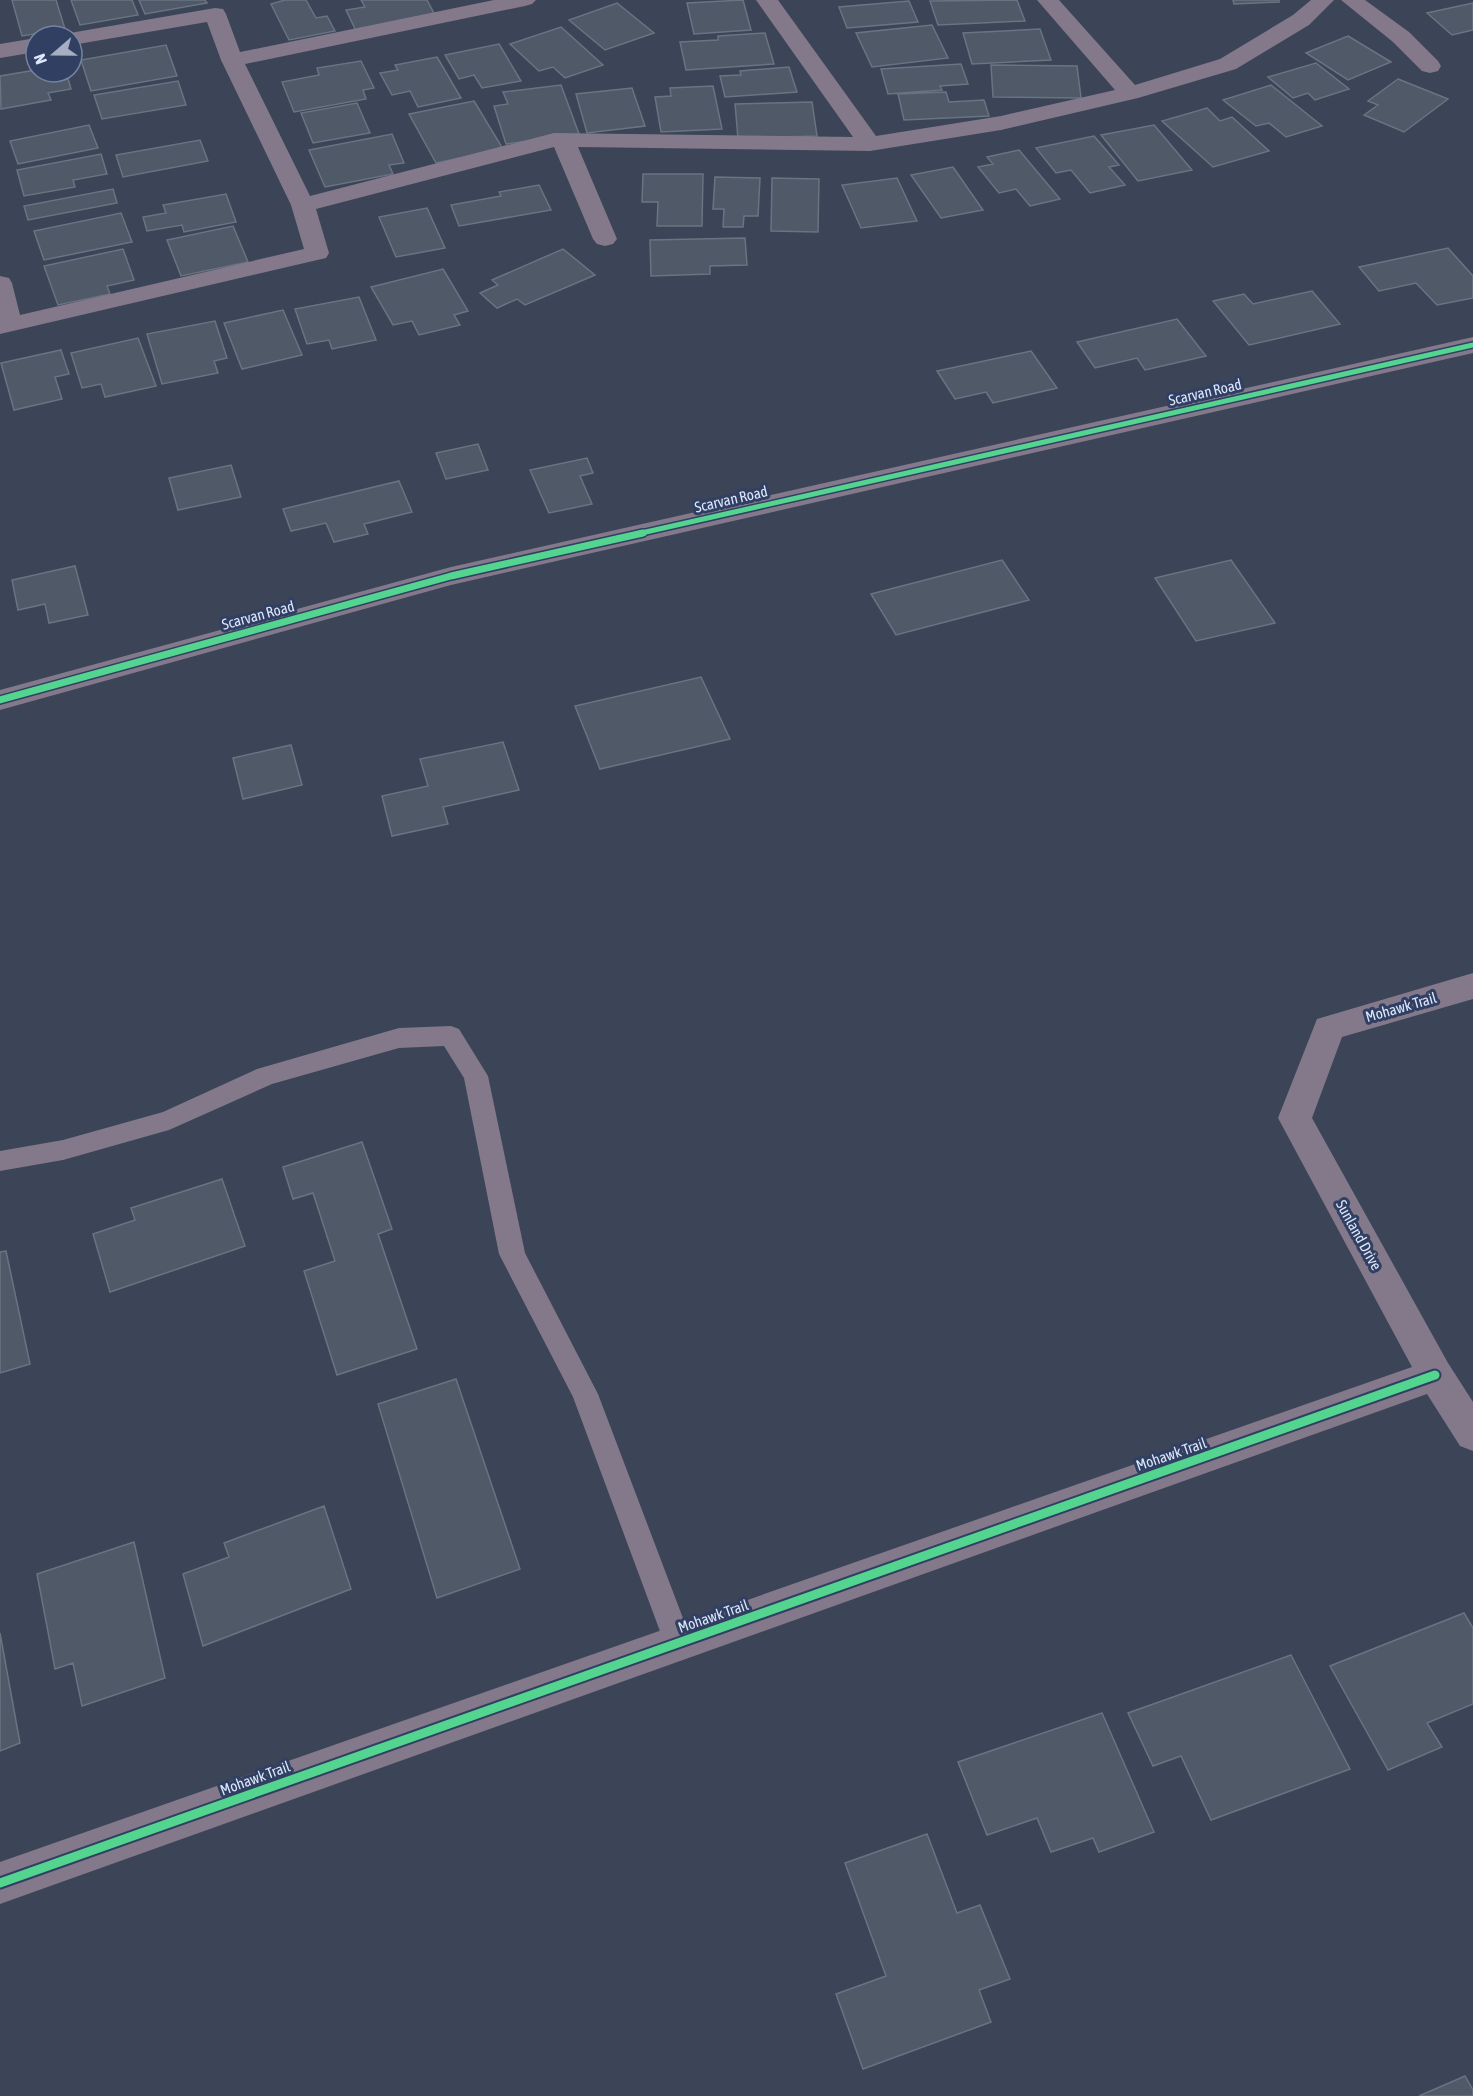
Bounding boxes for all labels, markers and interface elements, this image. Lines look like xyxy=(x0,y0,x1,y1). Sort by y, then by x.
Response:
north arrow xyxy=(24,24,84,84)
text: N xyxy=(30,52,50,67)
street label: Scarvan Road xyxy=(1167,375,1243,409)
street label: Scarvan Road xyxy=(693,482,769,516)
street label: Scarvan Road xyxy=(220,597,296,633)
street label: Mohawk Trail xyxy=(1363,989,1439,1025)
street label: Sunland Drive xyxy=(1333,1197,1385,1273)
street label: Mohawk Trail xyxy=(1134,1434,1208,1474)
street label: Mohawk Trail xyxy=(676,1596,750,1636)
street label: Mohawk Trail xyxy=(218,1757,292,1799)

